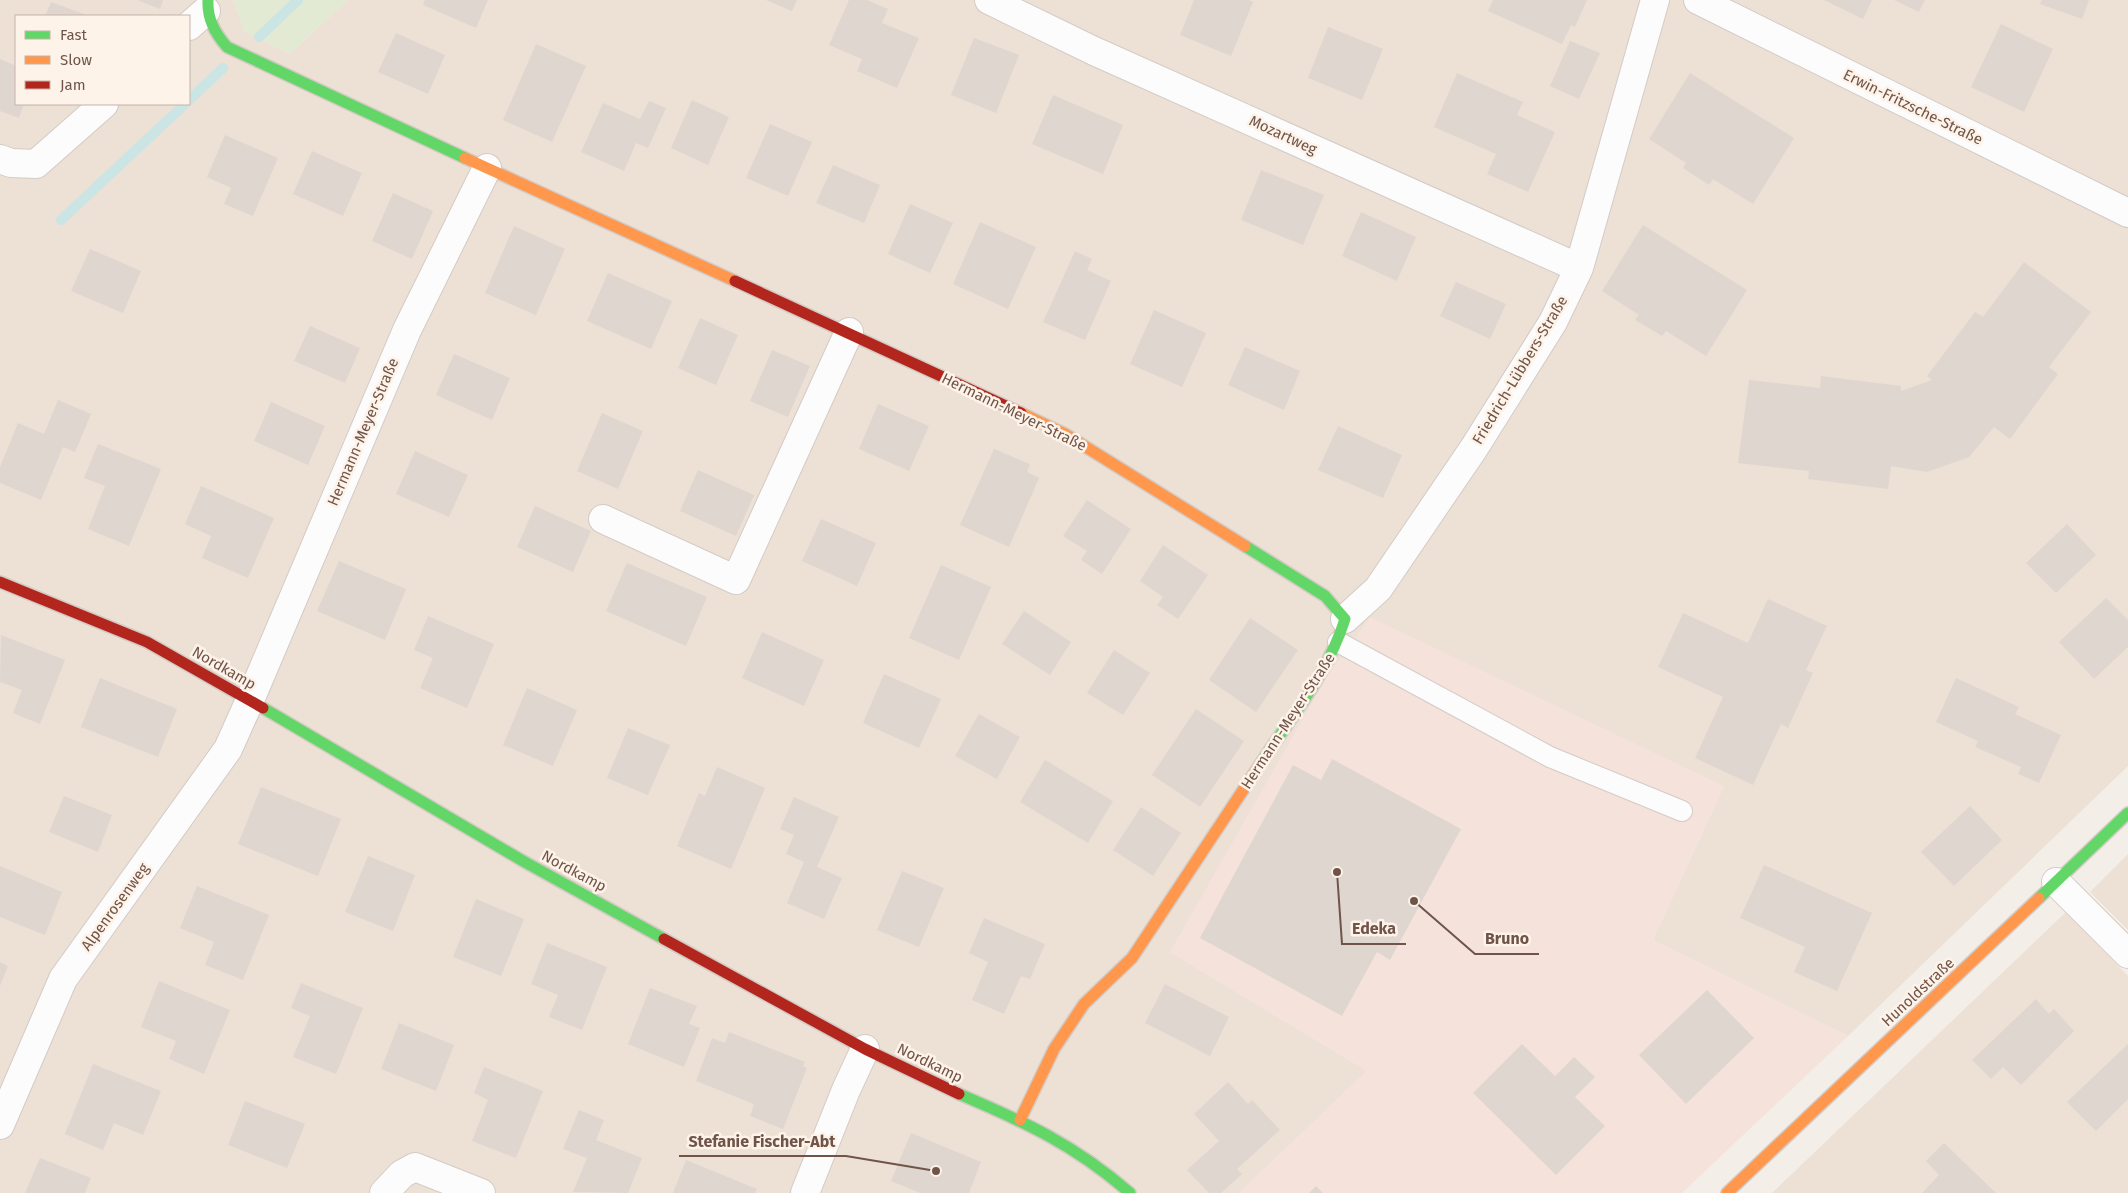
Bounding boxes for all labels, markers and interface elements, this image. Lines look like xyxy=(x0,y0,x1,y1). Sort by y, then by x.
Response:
legend xyxy=(15,15,190,105)
text: Fast xyxy=(60,26,87,44)
text: Slow xyxy=(60,51,92,69)
street label: Erwin-Fritzsche-Straße xyxy=(1840,65,1986,149)
text: Jam xyxy=(60,76,86,94)
street label: Mozartweg xyxy=(1246,111,1320,159)
street label: Friedrich-Lübbers-Straße xyxy=(1469,293,1571,447)
street label: Hermann-Meyer-Straße xyxy=(324,355,402,509)
street label: Hermann-Meyer-Straße xyxy=(939,369,1089,455)
street label: Nordkamp xyxy=(189,643,259,693)
street label: Hermann-Meyer-Straße xyxy=(1237,649,1339,793)
street label: Nordkamp xyxy=(539,846,609,896)
street label: Alpenrosenweg xyxy=(77,860,153,954)
callout: Edeka xyxy=(1342,913,1406,944)
text: Edeka xyxy=(1352,919,1396,938)
callout: Bruno xyxy=(1475,923,1539,954)
text: Bruno xyxy=(1485,929,1529,948)
street label: Hunoldstraße xyxy=(1878,954,1958,1030)
street label: Nordkamp xyxy=(894,1039,966,1087)
callout: Stefanie Fischer-Abt xyxy=(679,1125,846,1156)
text: Stefanie Fischer-Abt xyxy=(688,1132,836,1151)

